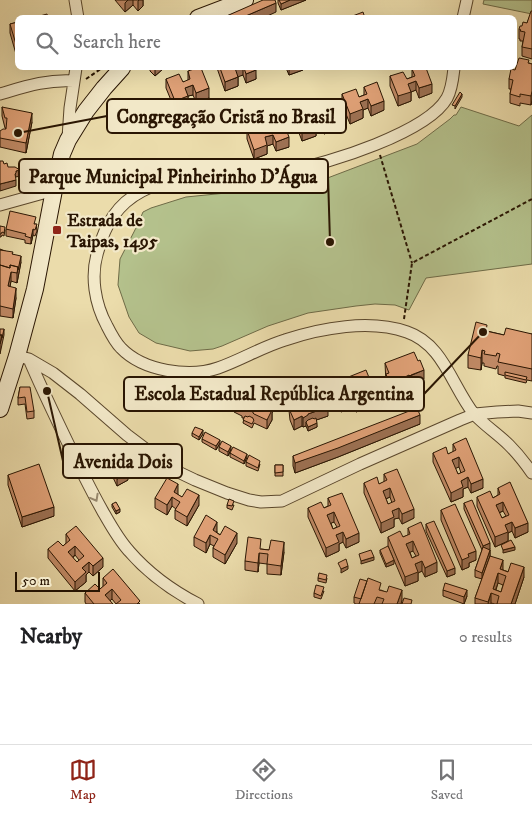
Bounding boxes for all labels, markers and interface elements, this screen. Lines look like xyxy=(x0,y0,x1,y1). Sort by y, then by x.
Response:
search box xyxy=(15,15,517,70)
icon: search xyxy=(33,29,61,57)
text: Search here xyxy=(73,31,161,54)
callout: Congregação Cristã no Brasil xyxy=(107,99,346,133)
text: Congregação Cristã no Brasil xyxy=(116,106,336,129)
callout: Parque Municipal Pinheirinho D'Água xyxy=(19,159,328,193)
text: Parque Municipal Pinheirinho D'Água xyxy=(29,164,318,190)
place label: Estrada de Taipas, 1495 xyxy=(66,210,158,253)
marker: Estrada de Taipas, 1495 xyxy=(51,224,63,236)
callout: Escola Estadual República Argentina xyxy=(124,377,424,411)
text: Escola Estadual República Argentina xyxy=(134,383,415,406)
callout: Avenida Dois xyxy=(63,444,182,478)
text: Avenida Dois xyxy=(73,451,173,474)
one-way arrow xyxy=(89,492,99,501)
scale bar xyxy=(15,569,100,592)
text: 50 m xyxy=(22,572,50,590)
text: Nearby xyxy=(20,624,82,650)
text: 0 results xyxy=(459,627,512,647)
tab: Map xyxy=(69,756,97,804)
tab: Directions xyxy=(235,756,293,804)
tab: Saved xyxy=(431,756,463,804)

